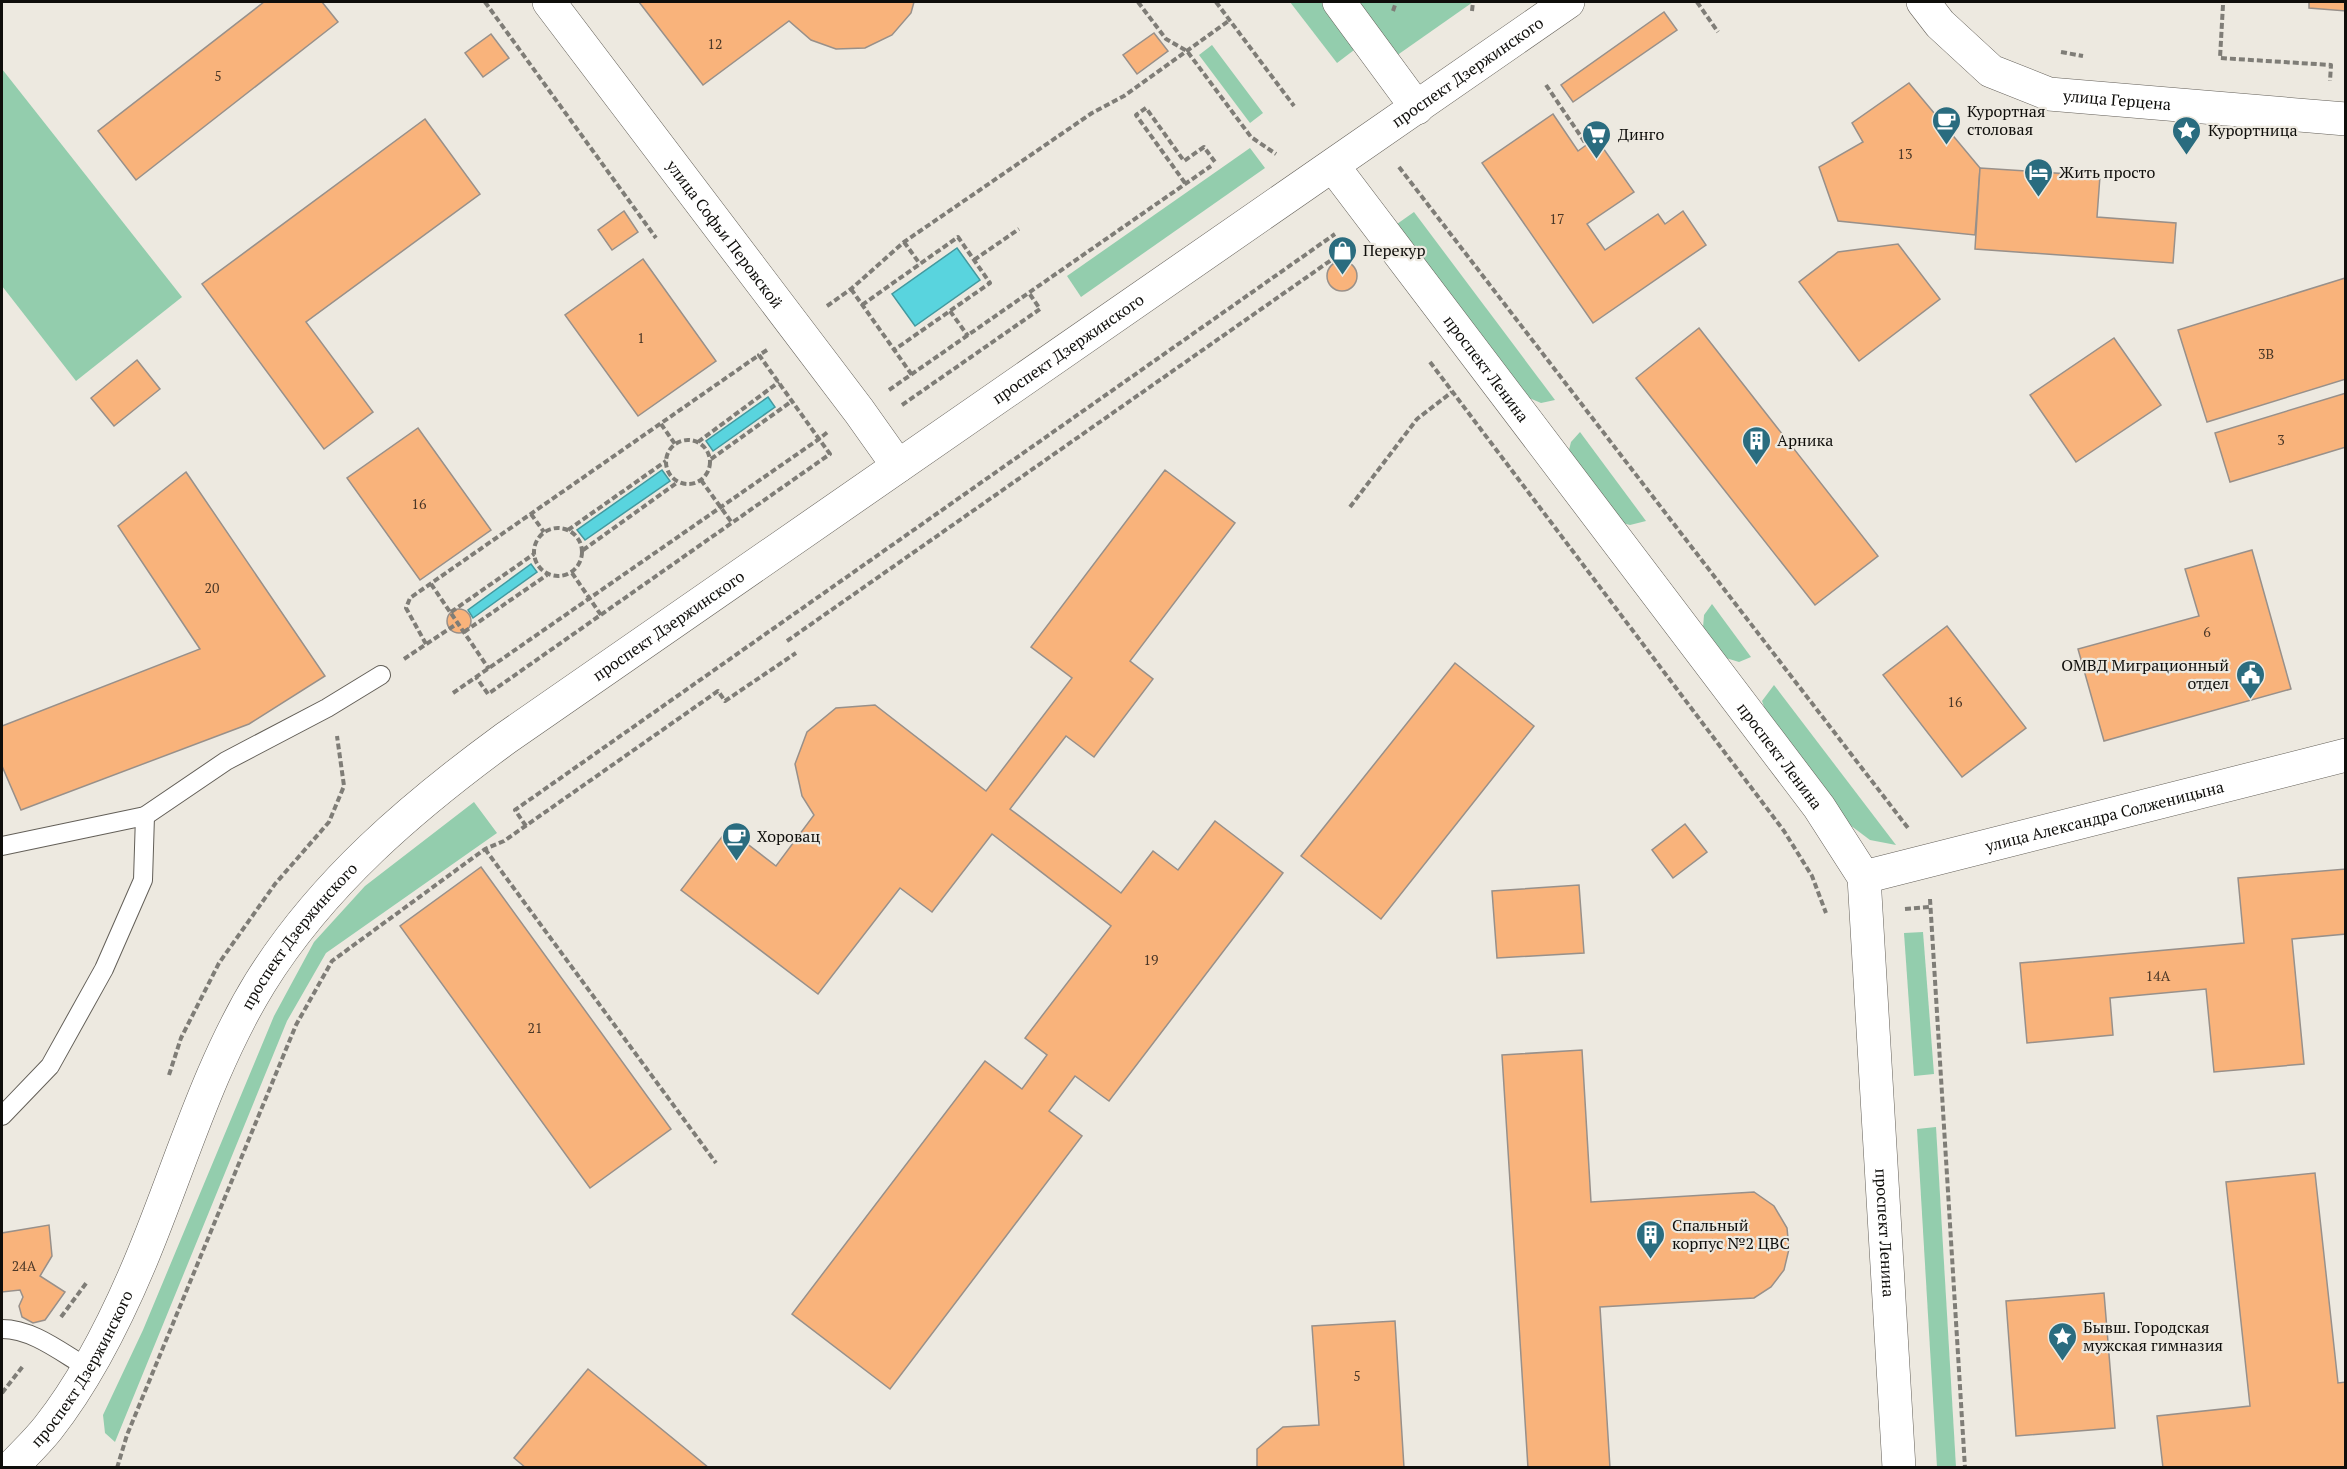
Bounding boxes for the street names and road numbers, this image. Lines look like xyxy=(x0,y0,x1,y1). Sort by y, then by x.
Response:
street label: проспект Дзержинского xyxy=(1387,11,1548,132)
street label: улица Герцена xyxy=(2061,84,2172,115)
street label: улица Софьи Перовской xyxy=(661,154,788,313)
street label: проспект Дзержинского xyxy=(988,288,1148,409)
street label: проспект Ленина xyxy=(1439,310,1534,426)
street label: проспект Дзержинского xyxy=(588,565,749,686)
street label: проспект Ленина xyxy=(1732,698,1828,814)
street label: улица Александра Солженицына xyxy=(1982,775,2226,857)
street label: проспект Дзержинского xyxy=(236,858,362,1014)
street label: проспект Ленина xyxy=(1870,1168,1900,1298)
street label: проспект Дзержинского xyxy=(26,1287,138,1452)

